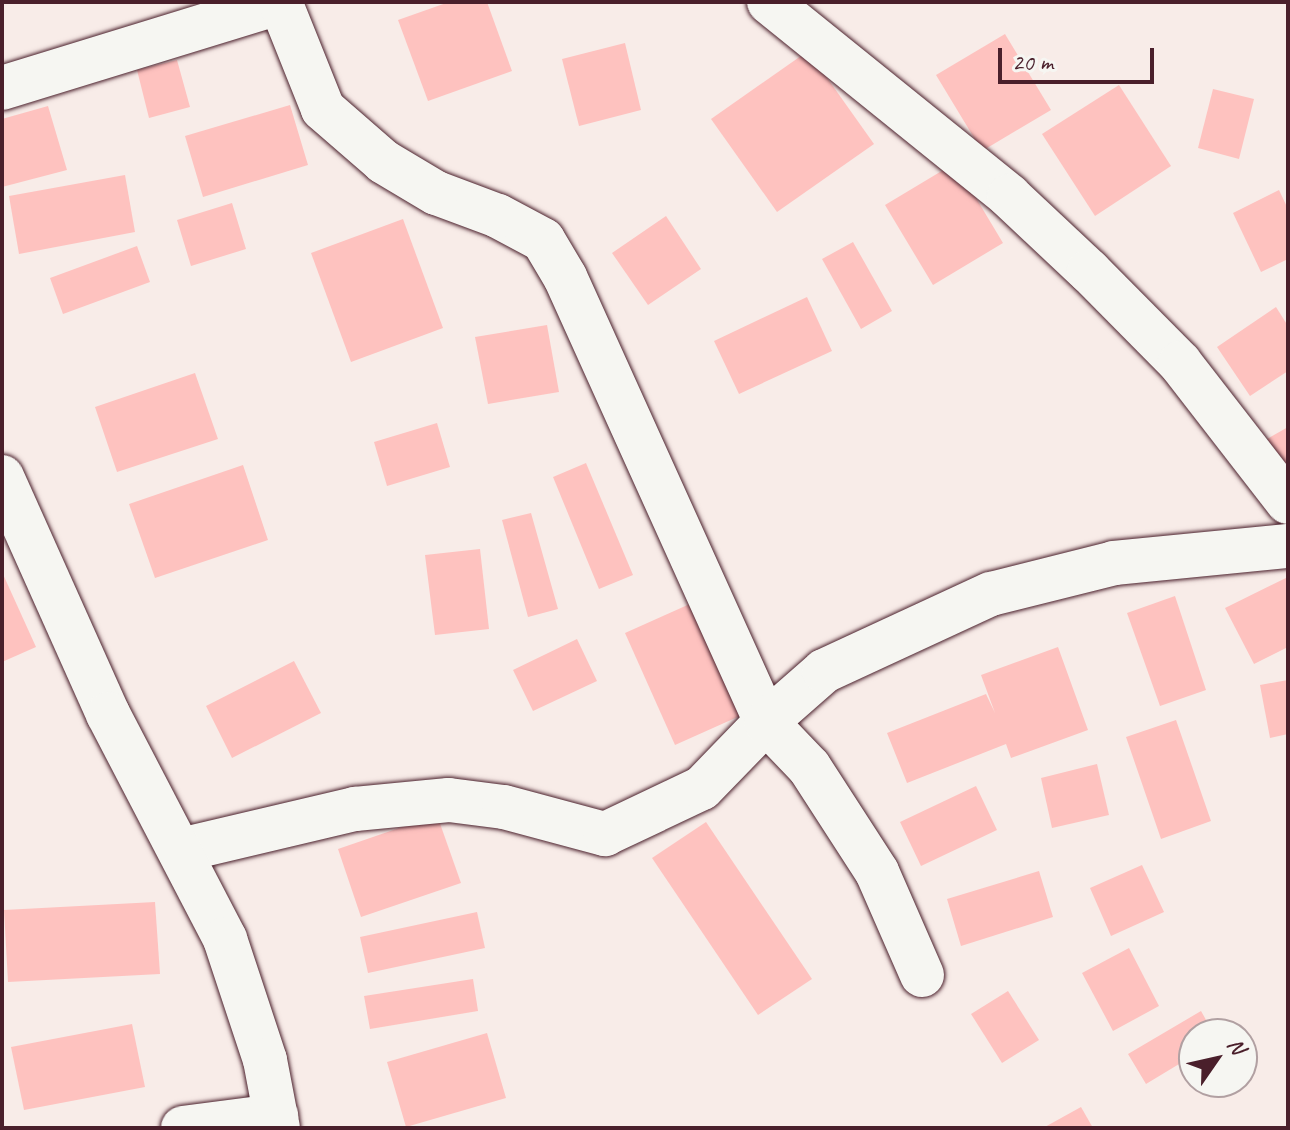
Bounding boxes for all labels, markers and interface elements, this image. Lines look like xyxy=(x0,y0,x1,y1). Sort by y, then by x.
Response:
scale bar xyxy=(1002,32,1158,82)
text: 20 m xyxy=(1012,47,1053,77)
north arrow xyxy=(1178,1018,1258,1098)
text: N xyxy=(1221,1032,1252,1059)

